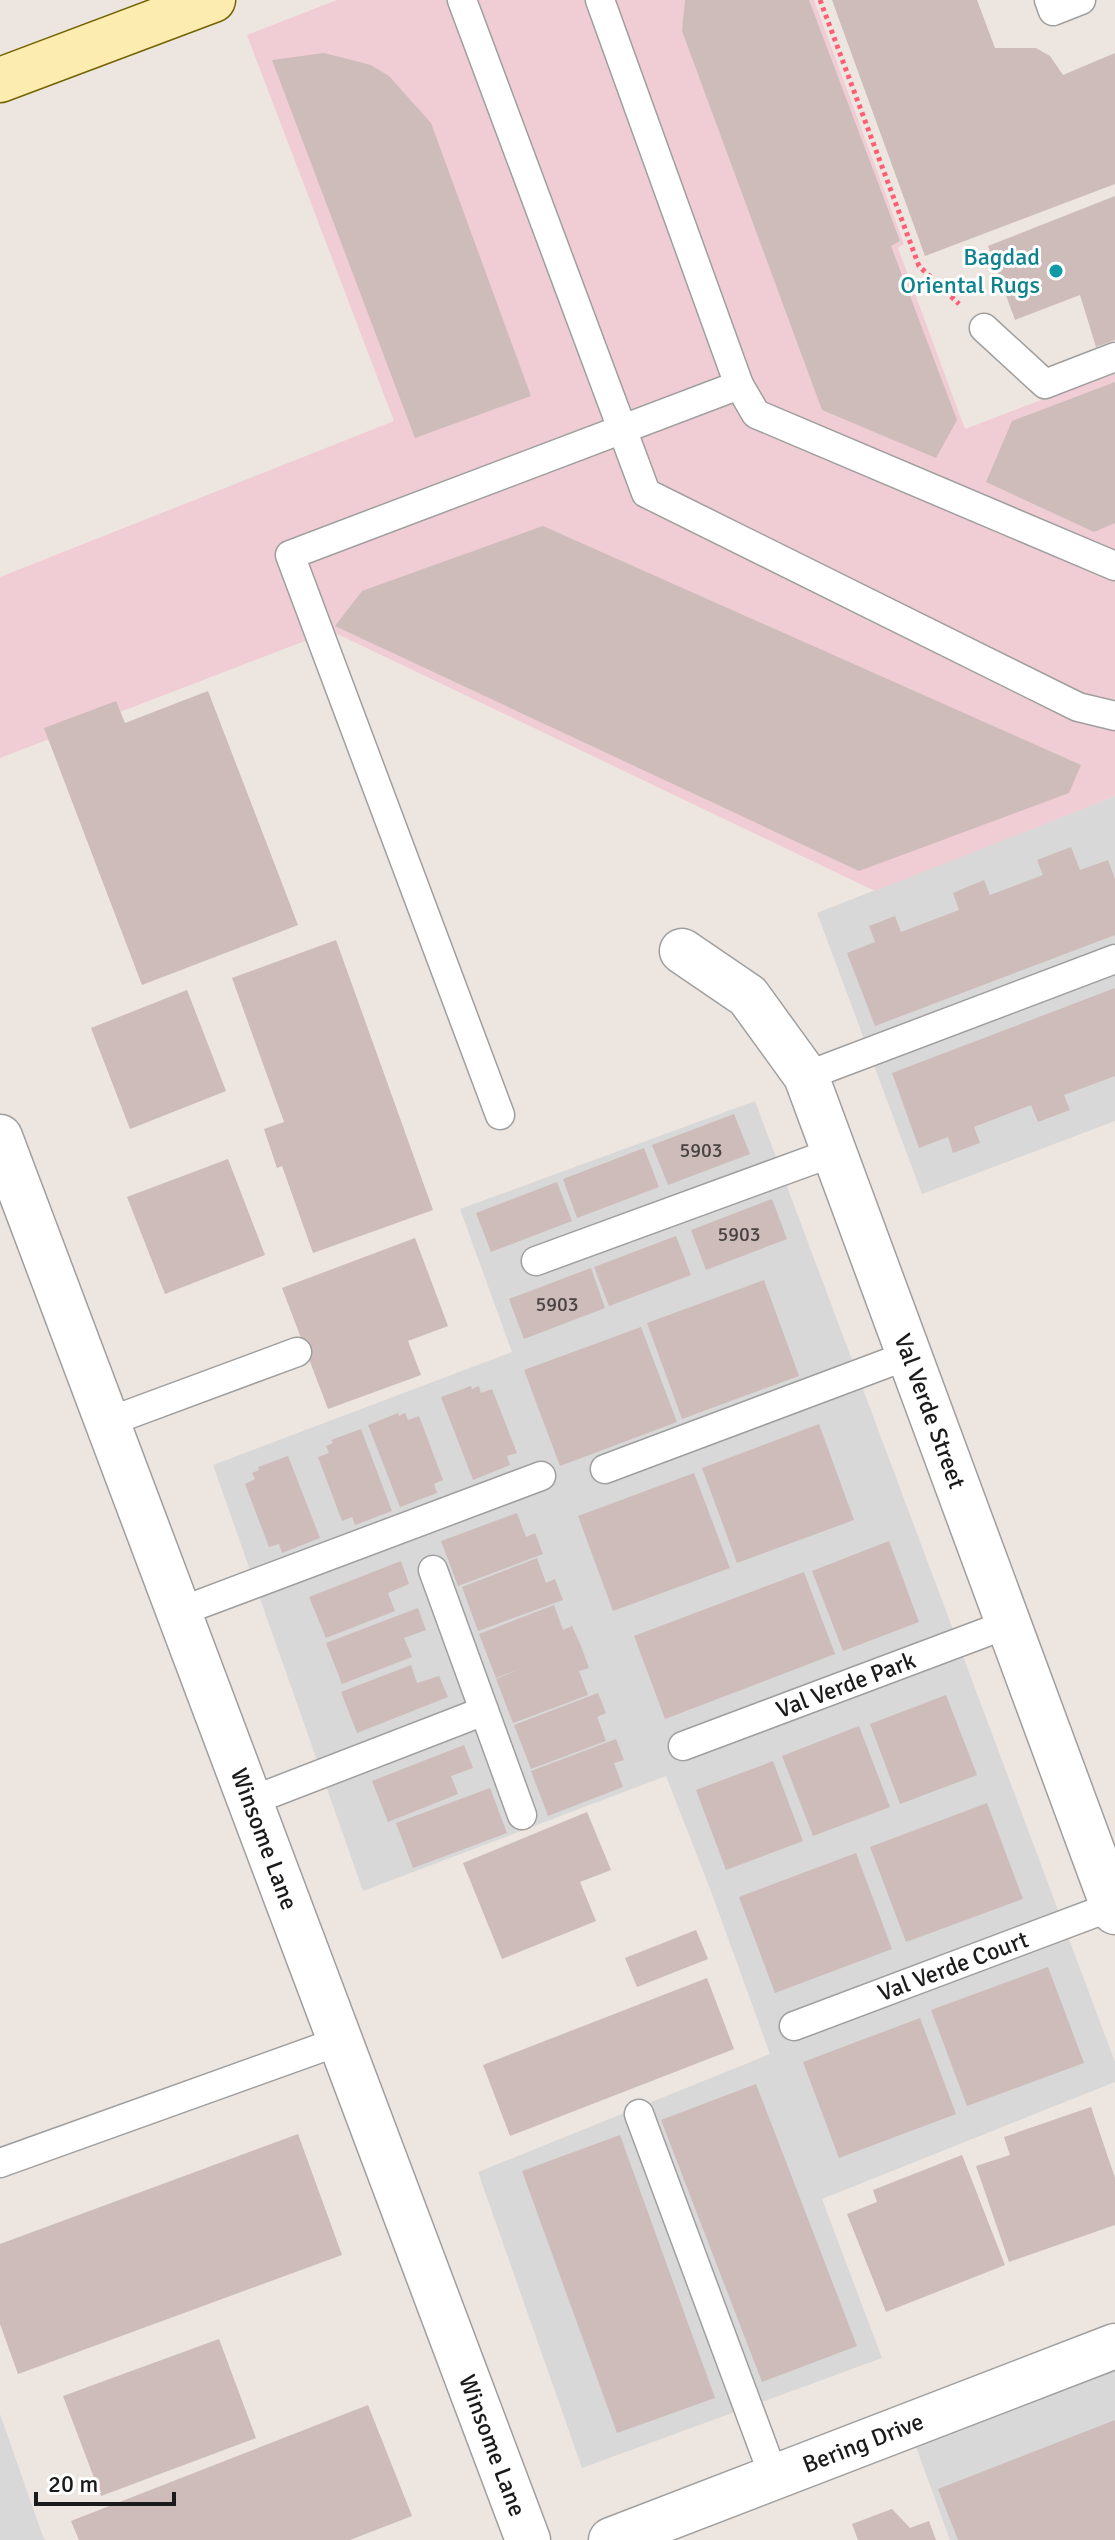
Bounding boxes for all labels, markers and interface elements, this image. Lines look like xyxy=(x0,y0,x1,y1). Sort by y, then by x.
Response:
place label: Bagdad Oriental Rugs xyxy=(900,242,1040,300)
marker: Bagdad Oriental Rugs xyxy=(1047,262,1065,280)
house number: 5903 xyxy=(679,1138,723,1163)
house number: 5903 xyxy=(717,1222,761,1247)
house number: 5903 xyxy=(535,1292,579,1317)
street label: Val Verde Street xyxy=(888,1329,972,1493)
street label: Val Verde Park xyxy=(772,1645,920,1725)
street label: Winsome Lane xyxy=(224,1764,304,1914)
street label: Val Verde Court xyxy=(874,1924,1032,2008)
street label: Winsome Lane xyxy=(452,2370,533,2520)
street label: Bering Drive xyxy=(798,2406,928,2480)
scale bar xyxy=(36,2456,174,2506)
text: 20 m xyxy=(48,2469,98,2499)

